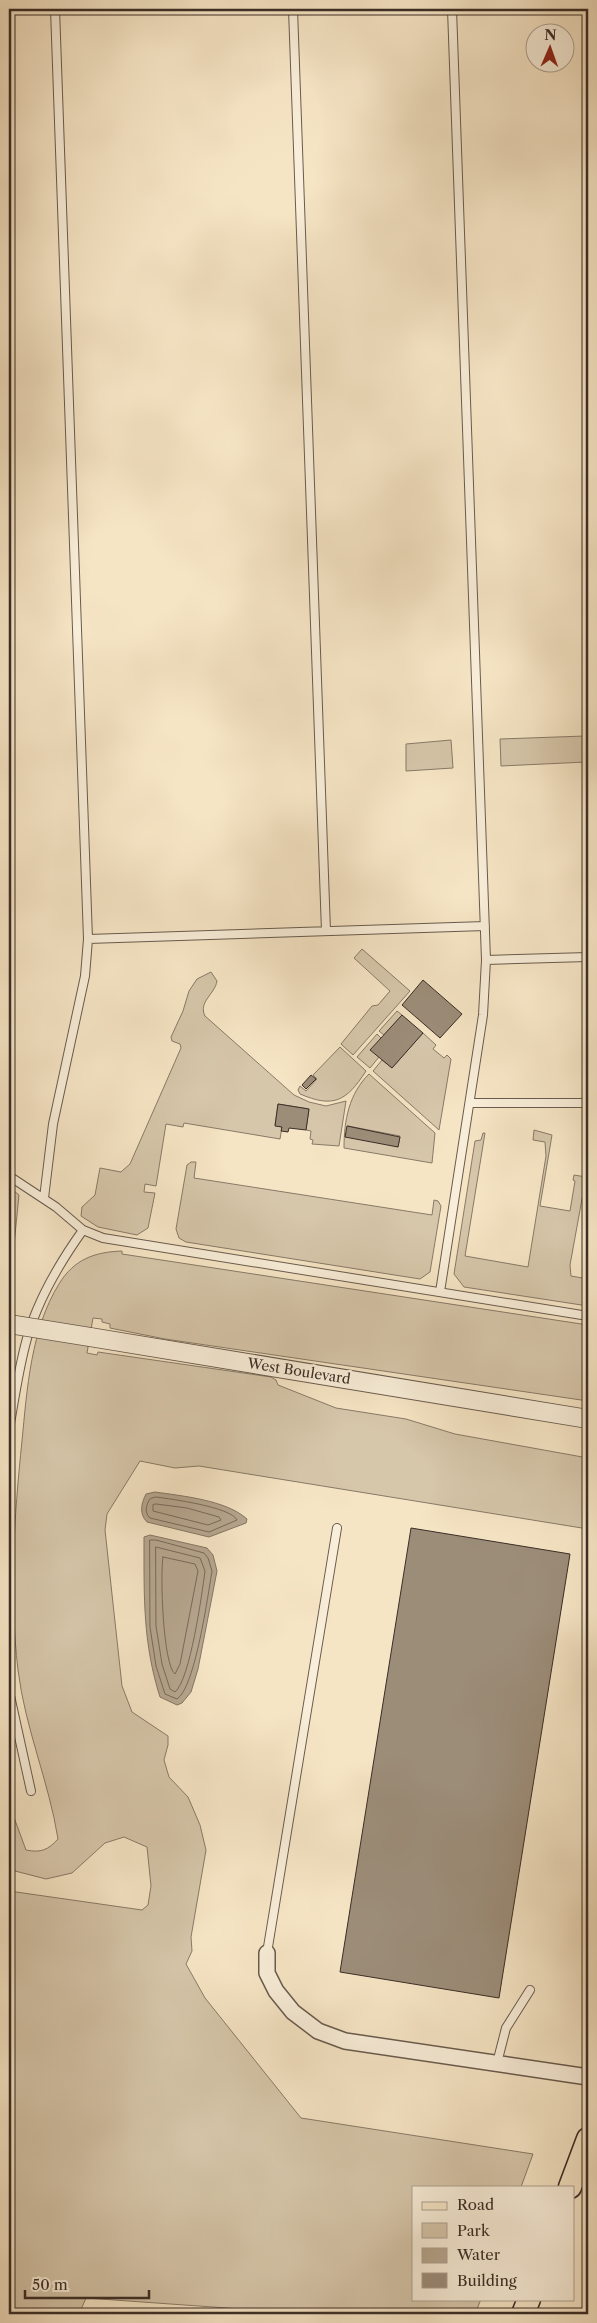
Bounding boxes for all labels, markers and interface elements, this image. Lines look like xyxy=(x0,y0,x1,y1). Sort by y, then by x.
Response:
north arrow xyxy=(524,22,574,72)
text: N xyxy=(544,26,557,44)
street label: West Boulevard xyxy=(245,1354,352,1388)
legend xyxy=(412,2186,574,2300)
text: Road xyxy=(457,2195,494,2214)
text: Park xyxy=(457,2221,491,2240)
text: Water xyxy=(456,2245,501,2264)
scale bar xyxy=(25,2268,149,2300)
text: Building xyxy=(457,2271,517,2290)
text: 50 m xyxy=(32,2275,68,2294)

